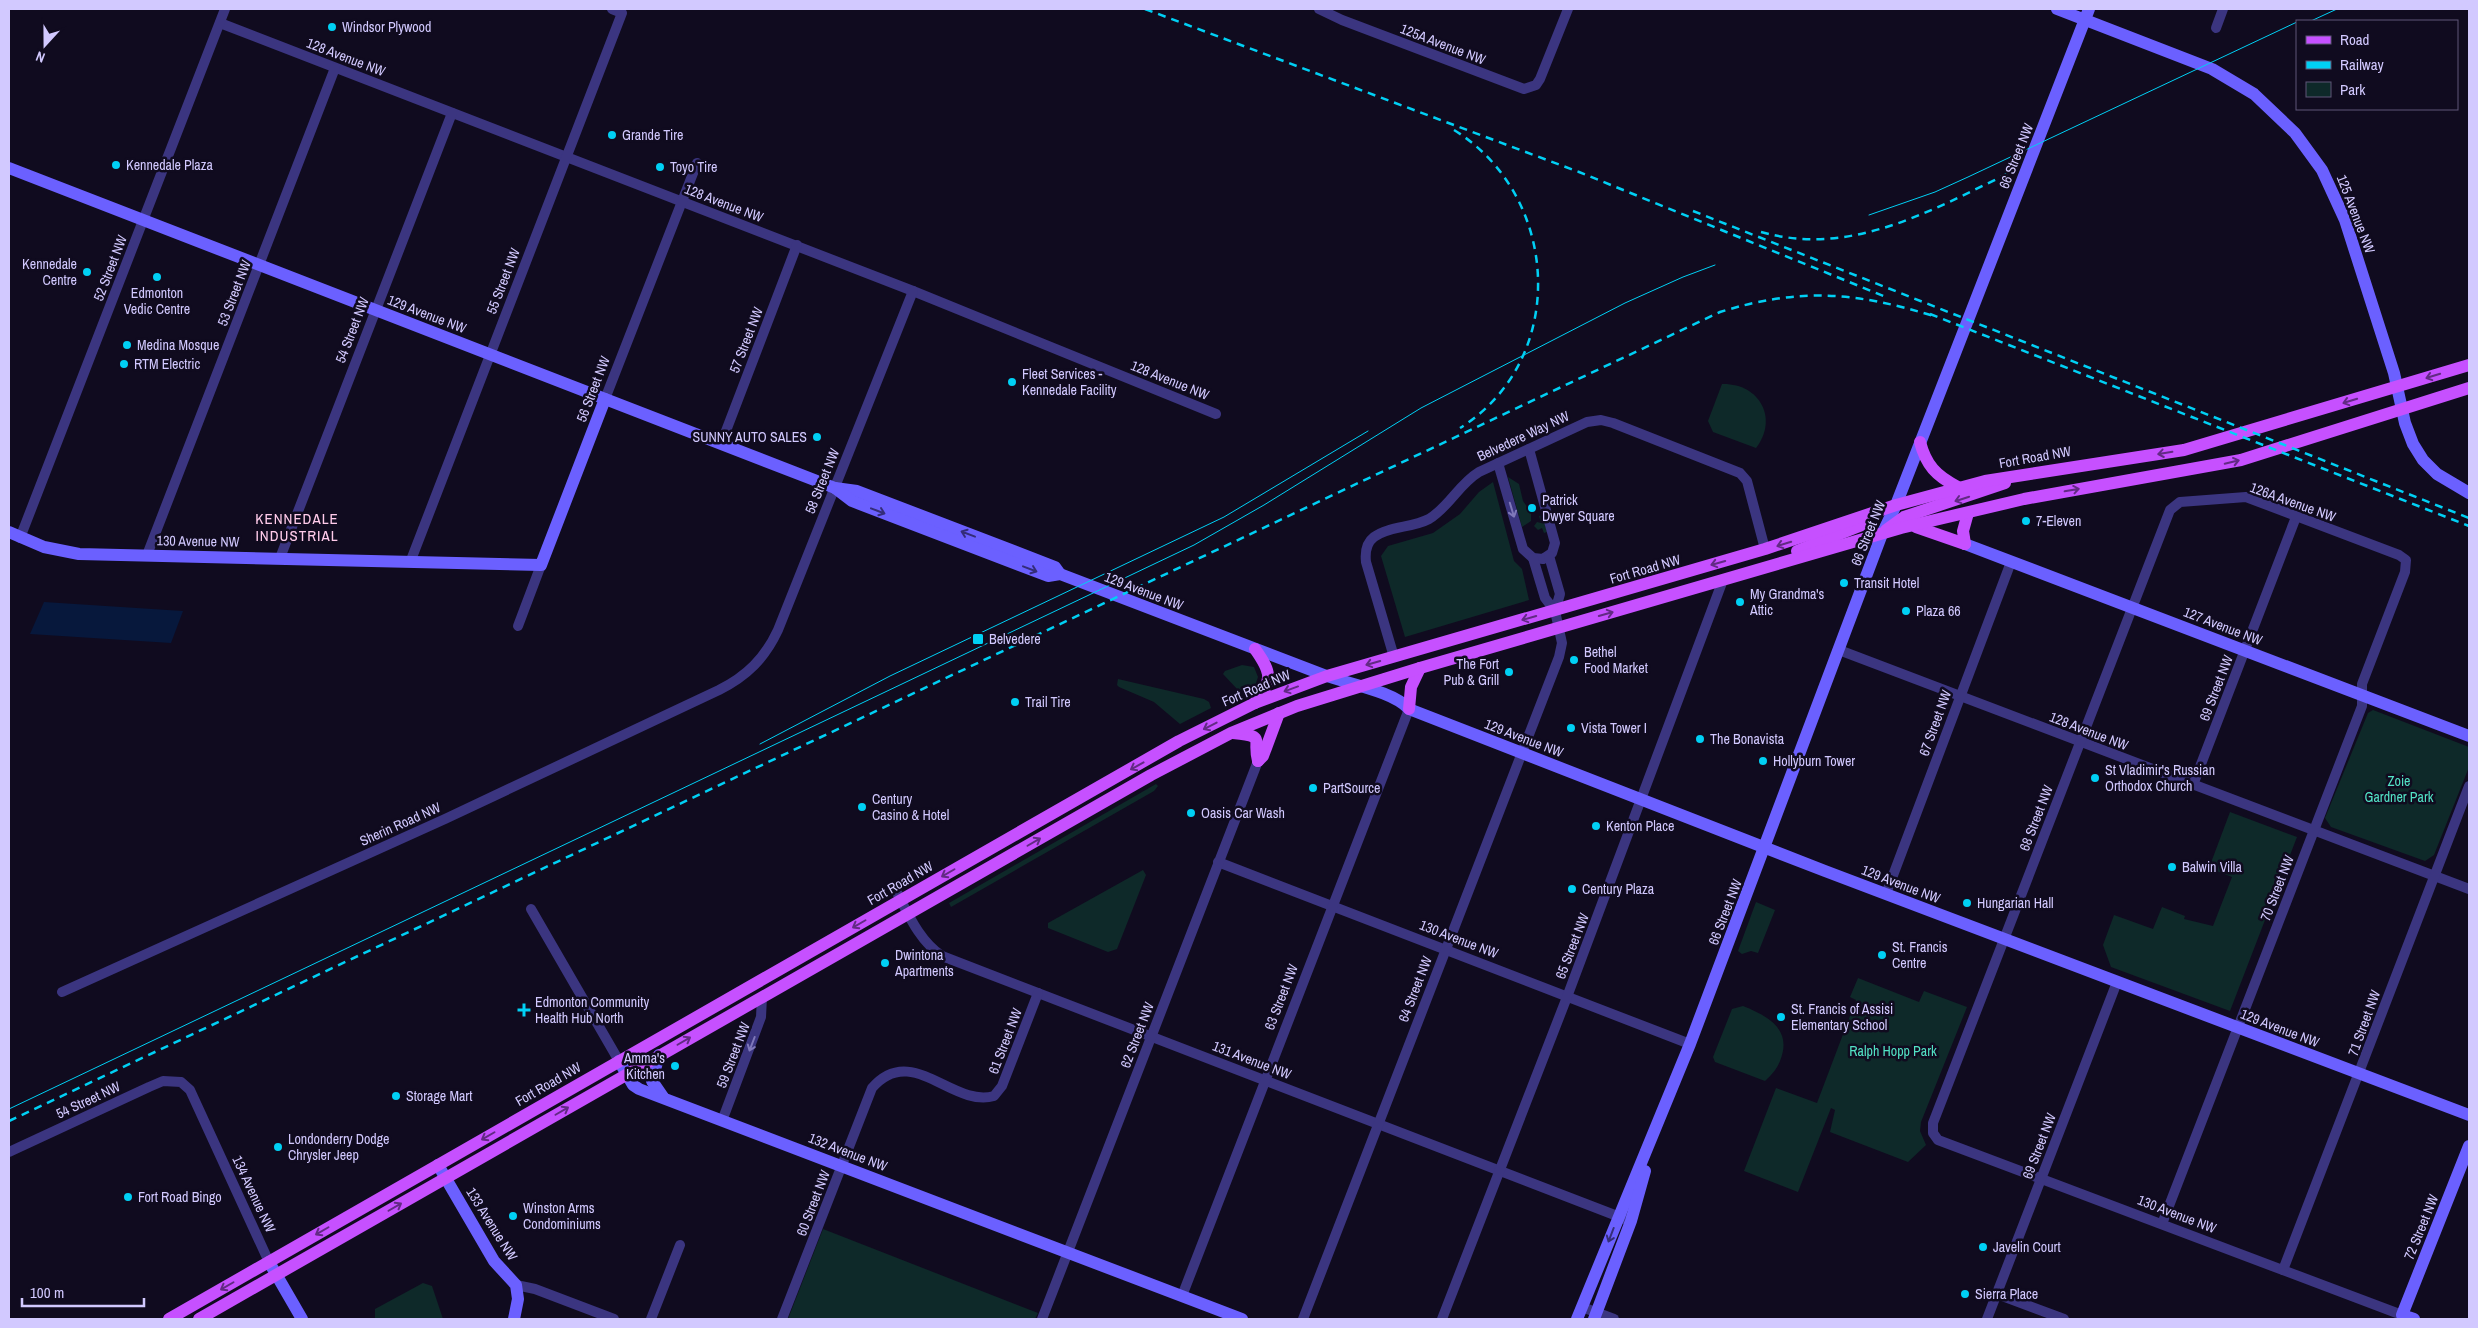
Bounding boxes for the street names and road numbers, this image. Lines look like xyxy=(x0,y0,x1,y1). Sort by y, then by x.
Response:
street label: 125A Avenue NW xyxy=(1398,20,1488,69)
street label: 128 Avenue NW xyxy=(304,34,388,80)
street label: 66 Street NW xyxy=(1995,121,2037,191)
street label: 125 Avenue NW xyxy=(2333,172,2379,256)
street label: 128 Avenue NW xyxy=(682,180,766,226)
street label: 52 Street NW xyxy=(89,232,131,303)
street label: 55 Street NW xyxy=(482,245,524,316)
street label: 53 Street NW xyxy=(213,257,255,328)
street label: 129 Avenue NW xyxy=(385,291,469,337)
street label: 54 Street NW xyxy=(331,294,373,365)
street label: 57 Street NW xyxy=(725,304,767,375)
street label: 56 Street NW xyxy=(572,353,614,424)
street label: 128 Avenue NW xyxy=(1128,356,1212,404)
street label: Belvedere Way NW xyxy=(1474,407,1572,465)
street label: Fort Road NW xyxy=(1998,442,2073,472)
street label: 58 Street NW xyxy=(801,446,843,516)
street label: 126A Avenue NW xyxy=(2248,478,2338,526)
street label: 66 Street NW xyxy=(1847,498,1889,568)
street label: 130 Avenue NW xyxy=(156,531,240,551)
street label: Fort Road NW xyxy=(1608,550,1683,588)
street label: 129 Avenue NW xyxy=(1102,568,1186,614)
street label: 127 Avenue NW xyxy=(2181,603,2265,649)
street label: 69 Street NW xyxy=(2195,652,2237,723)
street label: Fort Road NW xyxy=(1219,665,1293,711)
street label: 67 Street NW xyxy=(1915,687,1955,758)
street label: 128 Avenue NW xyxy=(2047,708,2131,754)
street label: 129 Avenue NW xyxy=(1482,715,1566,761)
street label: 68 Street NW xyxy=(2015,782,2057,853)
street label: Sherin Road NW xyxy=(357,798,443,850)
street label: 70 Street NW xyxy=(2256,852,2298,923)
street label: Fort Road NW xyxy=(864,857,936,909)
street label: 129 Avenue NW xyxy=(1859,861,1943,907)
street label: 66 Street NW xyxy=(1704,876,1746,947)
street label: 65 Street NW xyxy=(1551,910,1593,981)
street label: 130 Avenue NW xyxy=(1417,916,1501,962)
street label: 64 Street NW xyxy=(1394,953,1436,1024)
street label: 63 Street NW xyxy=(1260,961,1302,1032)
street label: 71 Street NW xyxy=(2344,987,2384,1058)
street label: 62 Street NW xyxy=(1116,999,1158,1070)
street label: 61 Street NW xyxy=(984,1005,1026,1076)
street label: 129 Avenue NW xyxy=(2238,1005,2322,1051)
street label: 59 Street NW xyxy=(712,1019,754,1090)
street label: 131 Avenue NW xyxy=(1210,1037,1294,1083)
street label: Fort Road NW xyxy=(512,1058,584,1110)
street label: 54 Street NW xyxy=(53,1077,123,1123)
street label: 69 Street NW xyxy=(2018,1110,2060,1181)
street label: 132 Avenue NW xyxy=(806,1129,890,1175)
street label: 134 Avenue NW xyxy=(228,1153,280,1235)
street label: 60 Street NW xyxy=(792,1167,834,1238)
street label: 133 Avenue NW xyxy=(462,1184,522,1264)
street label: 130 Avenue NW xyxy=(2135,1191,2219,1237)
street label: 72 Street NW xyxy=(2400,1192,2442,1262)

